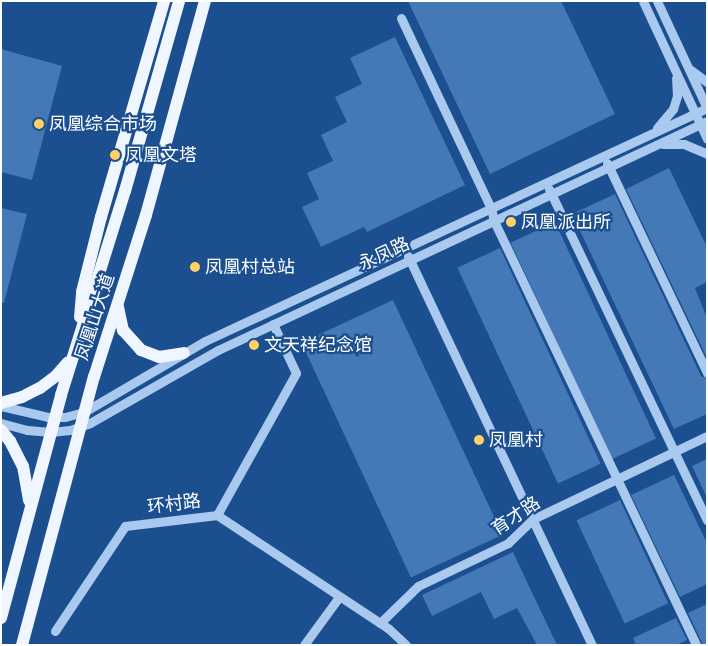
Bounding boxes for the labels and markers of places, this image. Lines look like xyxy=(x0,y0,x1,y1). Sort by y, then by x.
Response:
place label: 凤凰综合市场 xyxy=(49,113,157,135)
marker: 凤凰综合市场 xyxy=(33,118,45,130)
place label: 凤凰文塔 xyxy=(125,144,197,166)
marker: 凤凰文塔 xyxy=(109,149,121,161)
place label: 凤凰派出所 xyxy=(521,211,611,233)
marker: 凤凰派出所 xyxy=(505,216,517,228)
place label: 凤凰村总站 xyxy=(205,256,295,278)
marker: 凤凰村总站 xyxy=(189,261,201,273)
place label: 文天祥纪念馆 xyxy=(264,334,372,356)
marker: 文天祥纪念馆 xyxy=(248,339,260,351)
place label: 凤凰村 xyxy=(489,429,543,451)
marker: 凤凰村 xyxy=(473,434,485,446)

